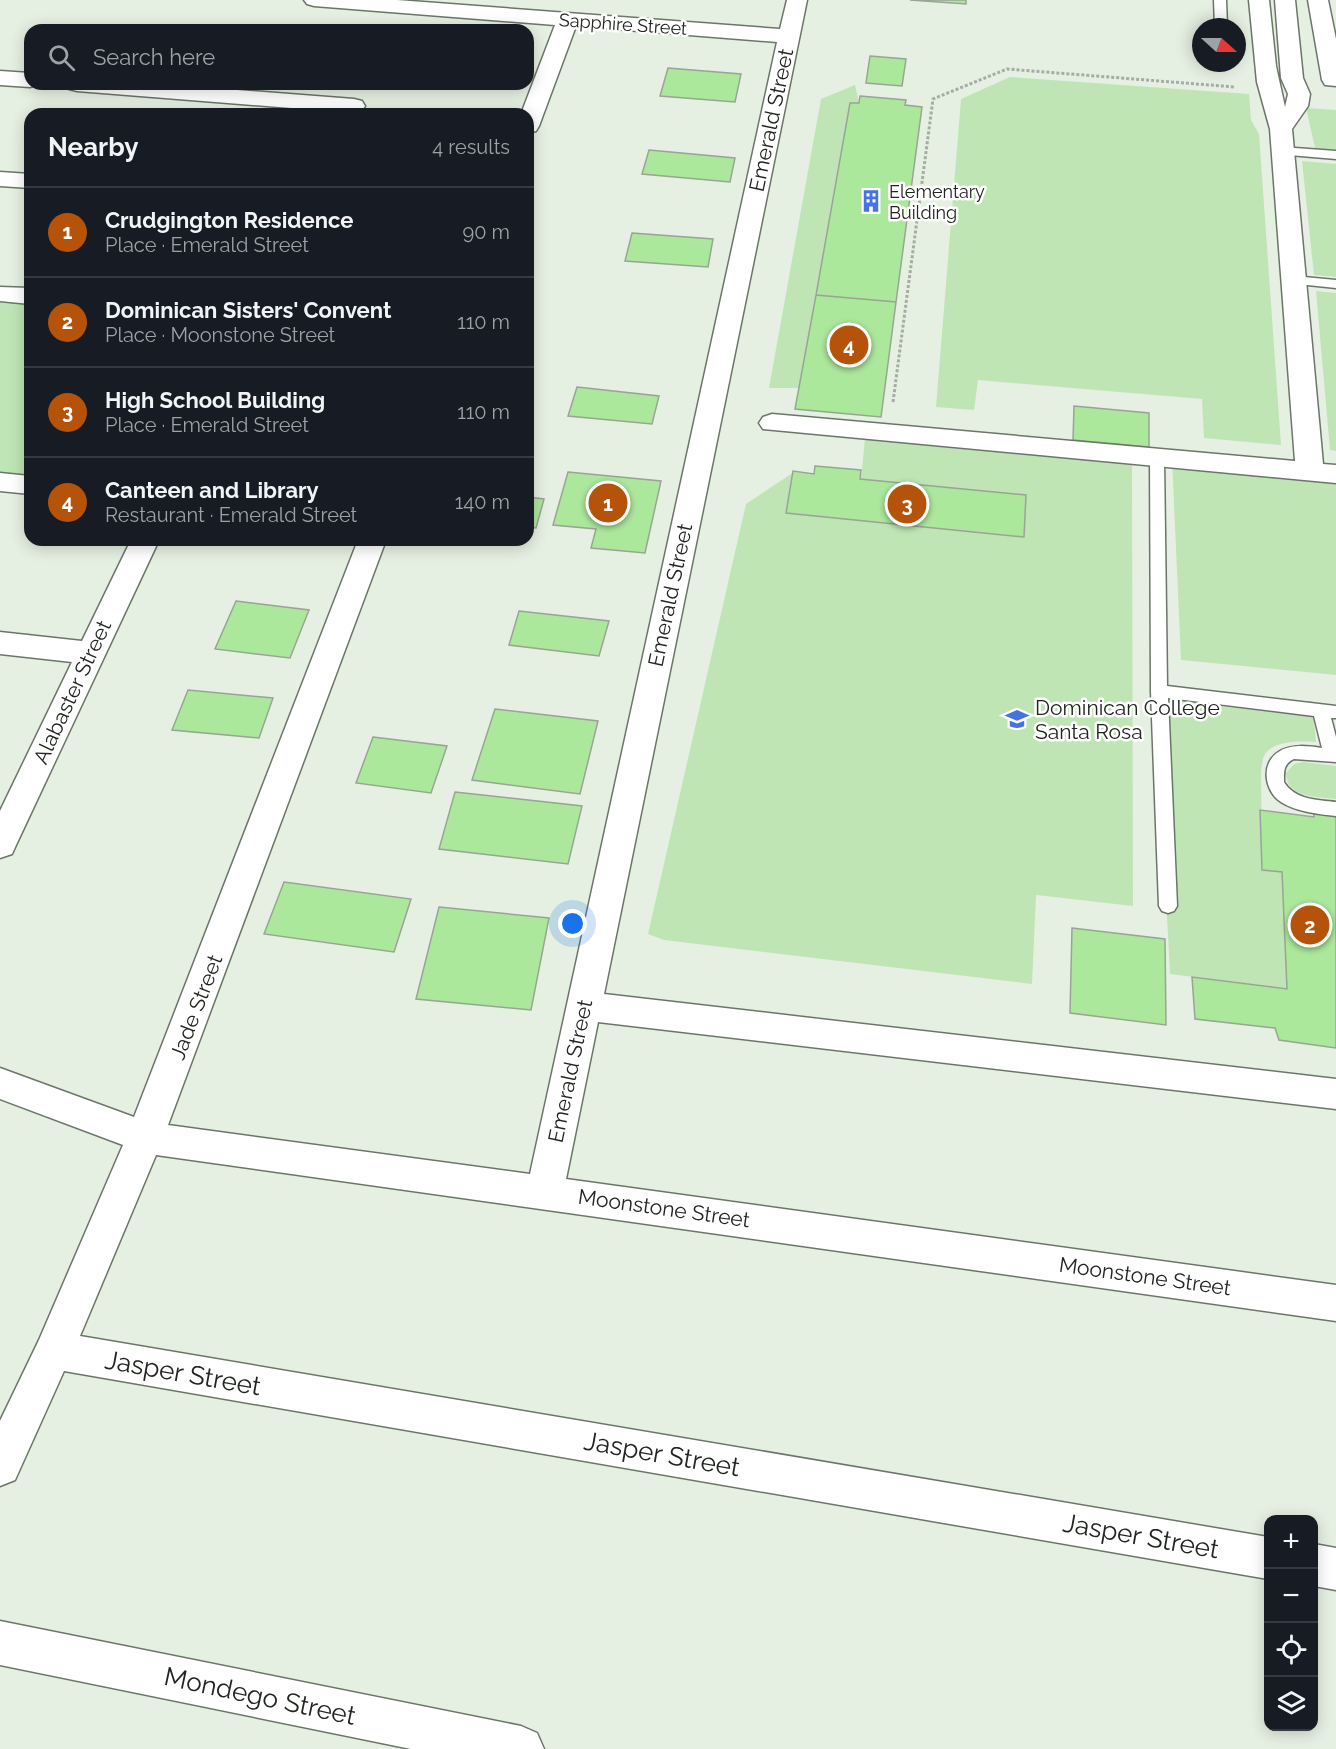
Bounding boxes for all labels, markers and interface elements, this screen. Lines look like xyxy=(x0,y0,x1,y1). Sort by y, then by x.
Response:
street label: Sapphire Street xyxy=(558,9,688,39)
north arrow xyxy=(1192,18,1246,72)
search box xyxy=(24,24,534,90)
icon: search xyxy=(45,41,78,74)
text: Search here xyxy=(93,44,215,70)
street label: Emerald Street xyxy=(744,46,798,194)
text: Nearby xyxy=(48,132,138,162)
text: 4 results xyxy=(432,135,510,159)
place label: Elementary Building xyxy=(889,181,985,223)
building icon: Elementary Building xyxy=(858,188,884,214)
text: Crudgington Residence xyxy=(105,207,353,233)
text: 1 xyxy=(63,220,72,244)
text: 90 m xyxy=(463,220,510,244)
text: Place · Emerald Street xyxy=(105,233,309,257)
text: Dominican Sisters' Convent xyxy=(105,297,391,323)
text: 2 xyxy=(62,310,73,334)
text: 110 m xyxy=(457,310,510,334)
pin: 4 xyxy=(830,322,868,368)
text: Place · Moonstone Street xyxy=(105,323,335,347)
text: High School Building xyxy=(105,387,325,413)
text: 3 xyxy=(62,400,73,424)
text: 110 m xyxy=(457,400,510,424)
text: Place · Emerald Street xyxy=(105,413,309,437)
text: Canteen and Library xyxy=(105,477,319,503)
pin: 1 xyxy=(588,480,628,526)
pin: 3 xyxy=(888,482,926,526)
text: 4 xyxy=(62,490,73,514)
text: 140 m xyxy=(455,490,510,514)
text: Restaurant · Emerald Street xyxy=(105,503,357,527)
street label: Emerald Street xyxy=(643,521,697,669)
street label: Alabaster Street xyxy=(28,616,116,768)
place label: Dominican College Santa Rosa xyxy=(1035,695,1220,744)
school or university icon: Dominican College Santa Rosa xyxy=(1004,706,1030,732)
pin: 2 xyxy=(1290,902,1330,948)
your location xyxy=(558,909,587,938)
street label: Jade Street xyxy=(165,951,227,1063)
street label: Emerald Street xyxy=(543,997,597,1145)
street label: Moonstone Street xyxy=(577,1184,751,1232)
street label: Moonstone Street xyxy=(1058,1252,1232,1300)
street label: Jasper Street xyxy=(103,1345,263,1402)
street label: Jasper Street xyxy=(582,1426,742,1483)
street label: Jasper Street xyxy=(1061,1508,1221,1565)
map controls xyxy=(1264,1515,1318,1731)
button: + xyxy=(1264,1515,1318,1569)
button: − xyxy=(1264,1569,1318,1623)
button: locate xyxy=(1264,1623,1318,1677)
street label: Mondego Street xyxy=(162,1661,359,1731)
button: layers xyxy=(1264,1677,1318,1731)

